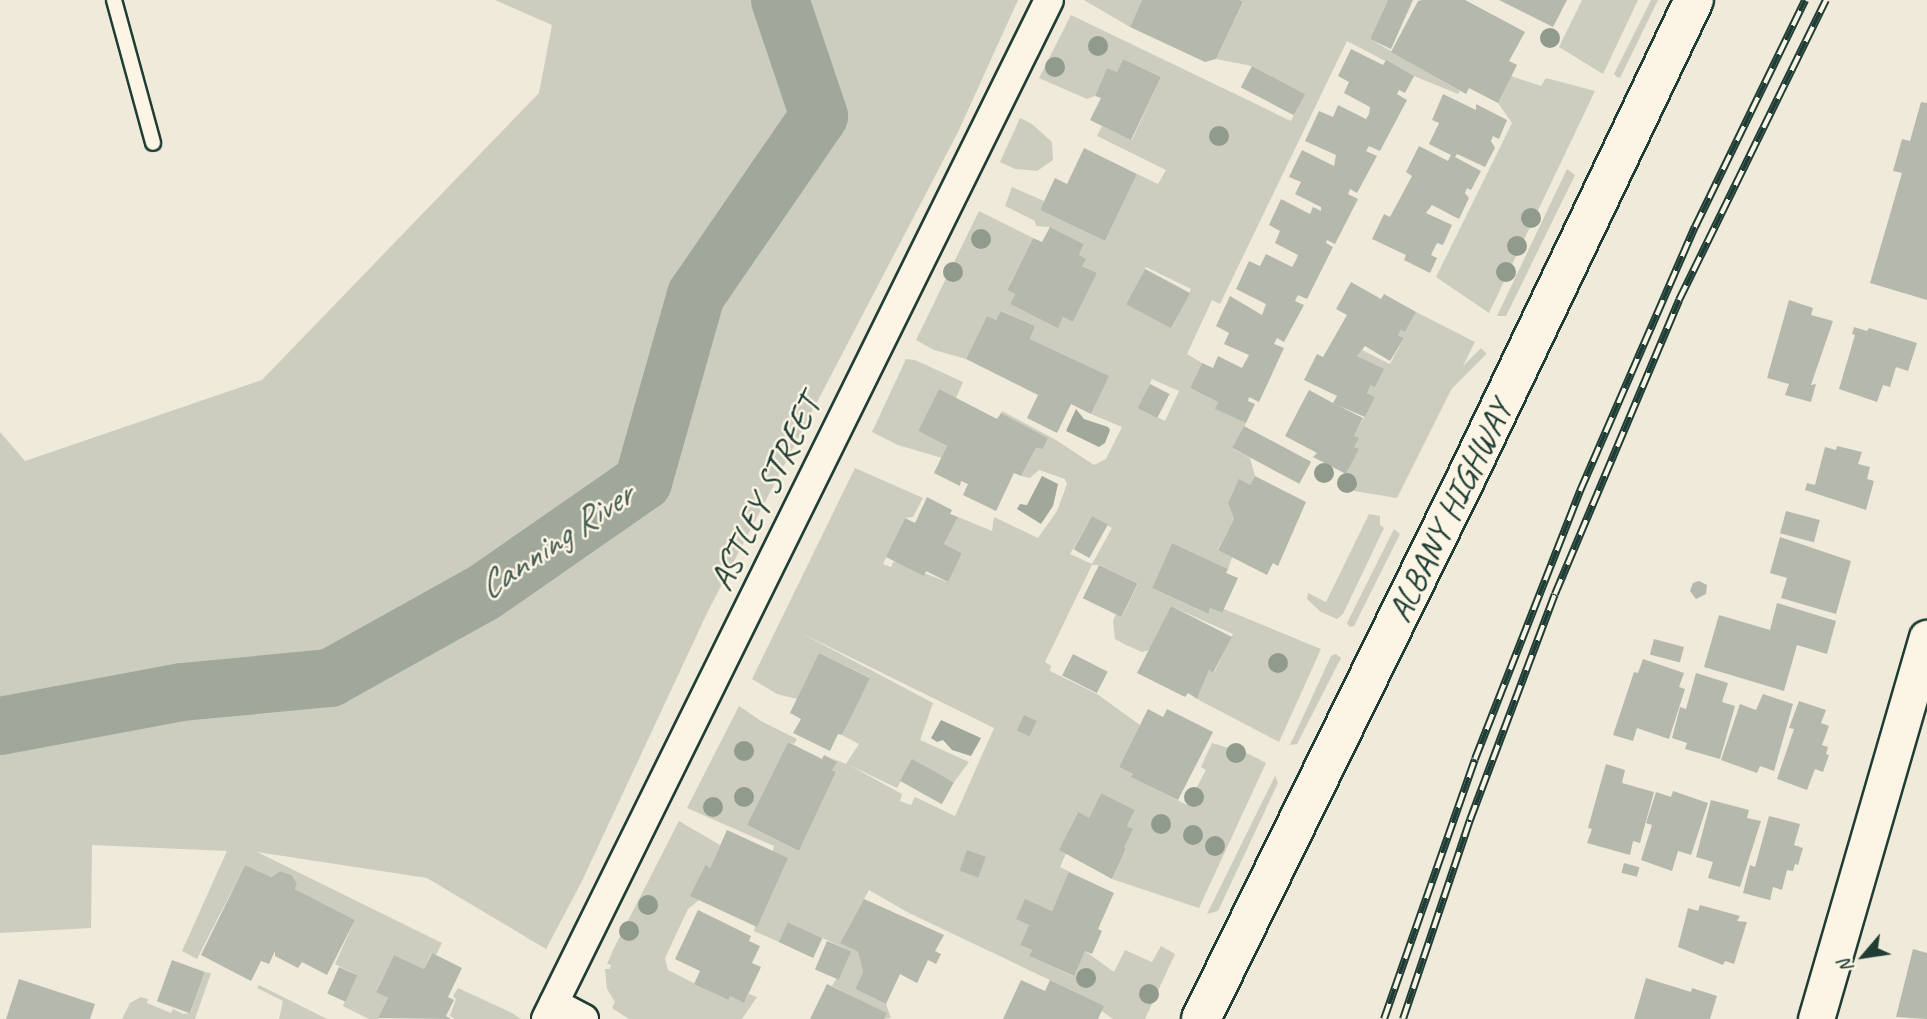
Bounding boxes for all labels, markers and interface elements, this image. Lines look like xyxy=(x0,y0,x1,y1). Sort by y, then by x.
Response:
street label: ASTLEY STREET xyxy=(700,389,830,597)
street label: ALBANY HIGHWAY xyxy=(1378,393,1522,629)
water label: Canning River xyxy=(469,473,641,609)
north arrow xyxy=(1829,921,1899,991)
text: N xyxy=(1832,955,1859,977)

